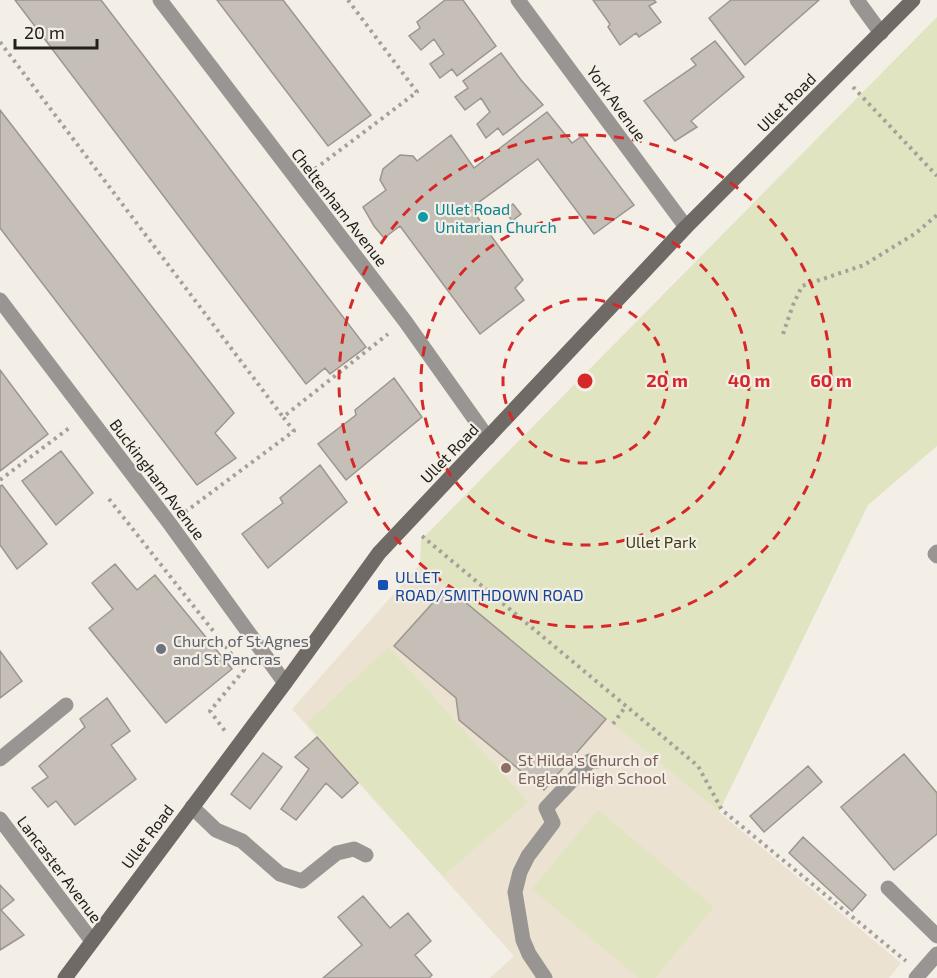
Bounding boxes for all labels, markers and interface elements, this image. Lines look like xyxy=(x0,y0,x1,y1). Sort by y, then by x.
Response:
scale bar xyxy=(15,12,98,50)
text: 20 m xyxy=(24,21,65,43)
street label: York Avenue xyxy=(583,62,651,144)
street label: Ullet Road xyxy=(753,69,819,135)
street label: Cheltenham Avenue xyxy=(288,144,392,270)
place label: Ullet Road Unitarian Church xyxy=(435,199,557,236)
marker: Ullet Road Unitarian Church xyxy=(416,210,430,224)
text: 20 m xyxy=(646,369,688,391)
text: 40 m xyxy=(728,369,770,391)
text: 60 m xyxy=(810,369,852,391)
centre of rings xyxy=(575,371,595,391)
street label: Buckingham Avenue xyxy=(106,415,210,543)
street label: Ullet Road xyxy=(416,419,482,487)
park label: Ullet Park xyxy=(625,532,697,551)
place label: ULLET ROAD/SMITHDOWN ROAD xyxy=(395,567,584,604)
marker: ULLET ROAD/SMITHDOWN ROAD xyxy=(376,578,390,592)
place label: Church of St Agnes and St Pancras xyxy=(173,631,309,668)
marker: Church of St Agnes and St Pancras xyxy=(154,642,168,656)
place label: St Hilda's Church of England High School xyxy=(518,750,666,787)
marker: St Hilda's Church of England High School xyxy=(499,761,513,775)
street label: Ullet Road xyxy=(117,800,177,872)
street label: Lancaster Avenue xyxy=(14,812,106,926)

